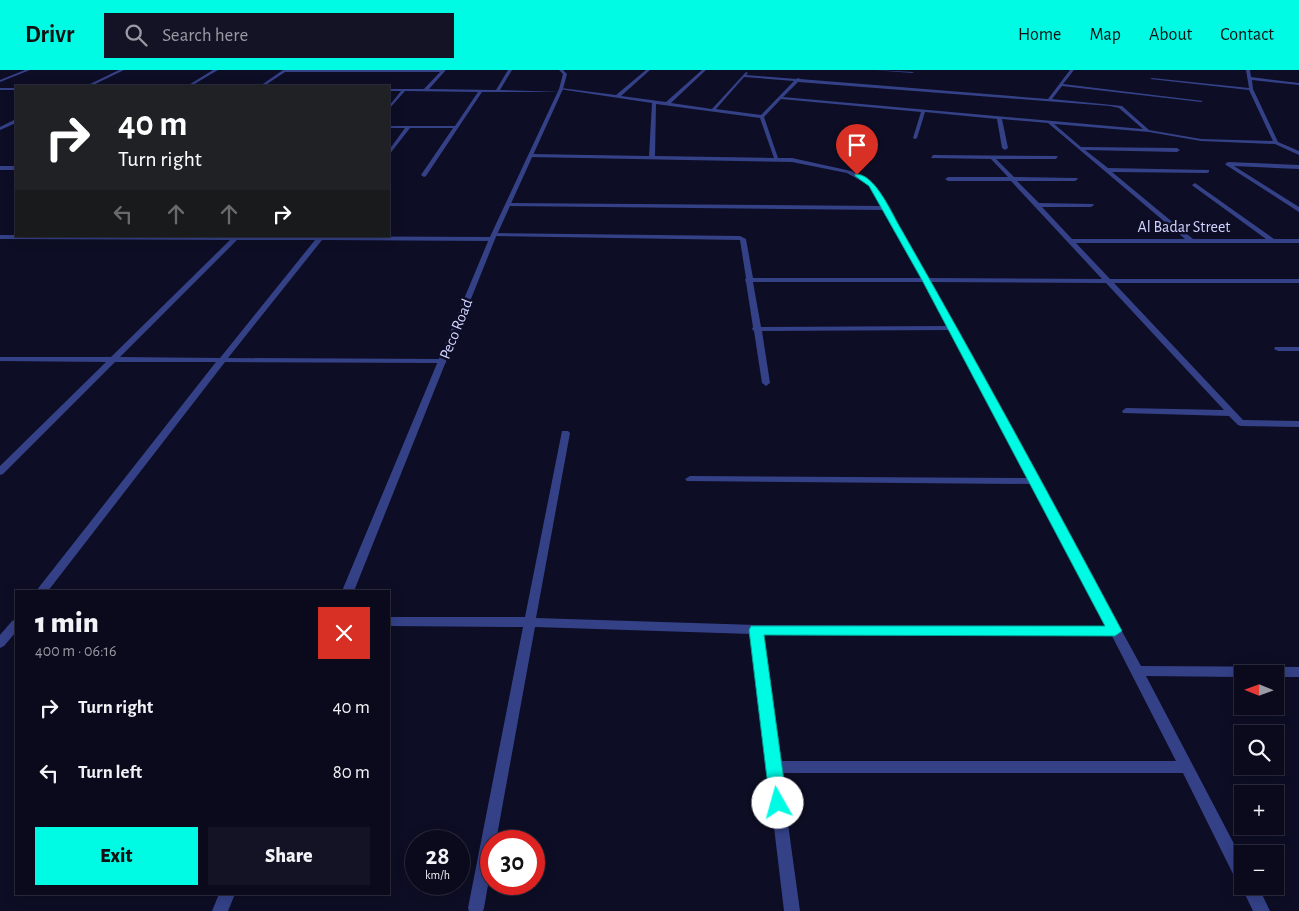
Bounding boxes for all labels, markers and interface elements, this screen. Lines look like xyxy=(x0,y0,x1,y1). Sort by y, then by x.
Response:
search box xyxy=(104,13,454,58)
icon: search xyxy=(122,21,150,49)
text: Drivr xyxy=(25,23,74,47)
text: Search here xyxy=(162,26,248,45)
text: Home xyxy=(1018,26,1061,44)
text: Map xyxy=(1089,26,1121,44)
text: About xyxy=(1149,26,1192,44)
text: Contact xyxy=(1220,26,1274,44)
icon: right xyxy=(35,105,100,170)
text: 40 m xyxy=(118,107,187,142)
pin xyxy=(836,124,878,175)
icon: arrive xyxy=(843,131,871,159)
text: Turn right xyxy=(118,148,202,170)
icon: left xyxy=(109,200,137,228)
icon: ahead xyxy=(162,200,190,228)
icon: ahead xyxy=(215,200,243,228)
icon: right xyxy=(268,200,296,228)
street label: Al Badar Street xyxy=(1138,219,1230,235)
street label: Peco Road xyxy=(437,297,475,361)
button: close xyxy=(318,607,370,659)
text: 1 min xyxy=(35,608,99,638)
text: 400 m · 06:16 xyxy=(35,643,117,659)
north arrow xyxy=(1234,665,1284,715)
map controls xyxy=(1234,665,1284,895)
icon: right xyxy=(35,694,63,722)
text: Turn right xyxy=(78,698,153,717)
text: 40 m xyxy=(332,698,370,717)
button: search xyxy=(1234,725,1284,775)
icon: left xyxy=(35,759,63,787)
text: Turn left xyxy=(78,763,142,782)
text: 80 m xyxy=(333,763,370,782)
position arrow xyxy=(751,776,803,828)
button: + xyxy=(1234,785,1284,835)
button: Exit xyxy=(35,827,198,885)
button: Share xyxy=(208,827,370,885)
speed limit sign: 30 xyxy=(480,830,545,895)
text: 28 xyxy=(425,844,450,869)
button: − xyxy=(1234,845,1284,895)
text: km/h xyxy=(425,869,450,881)

